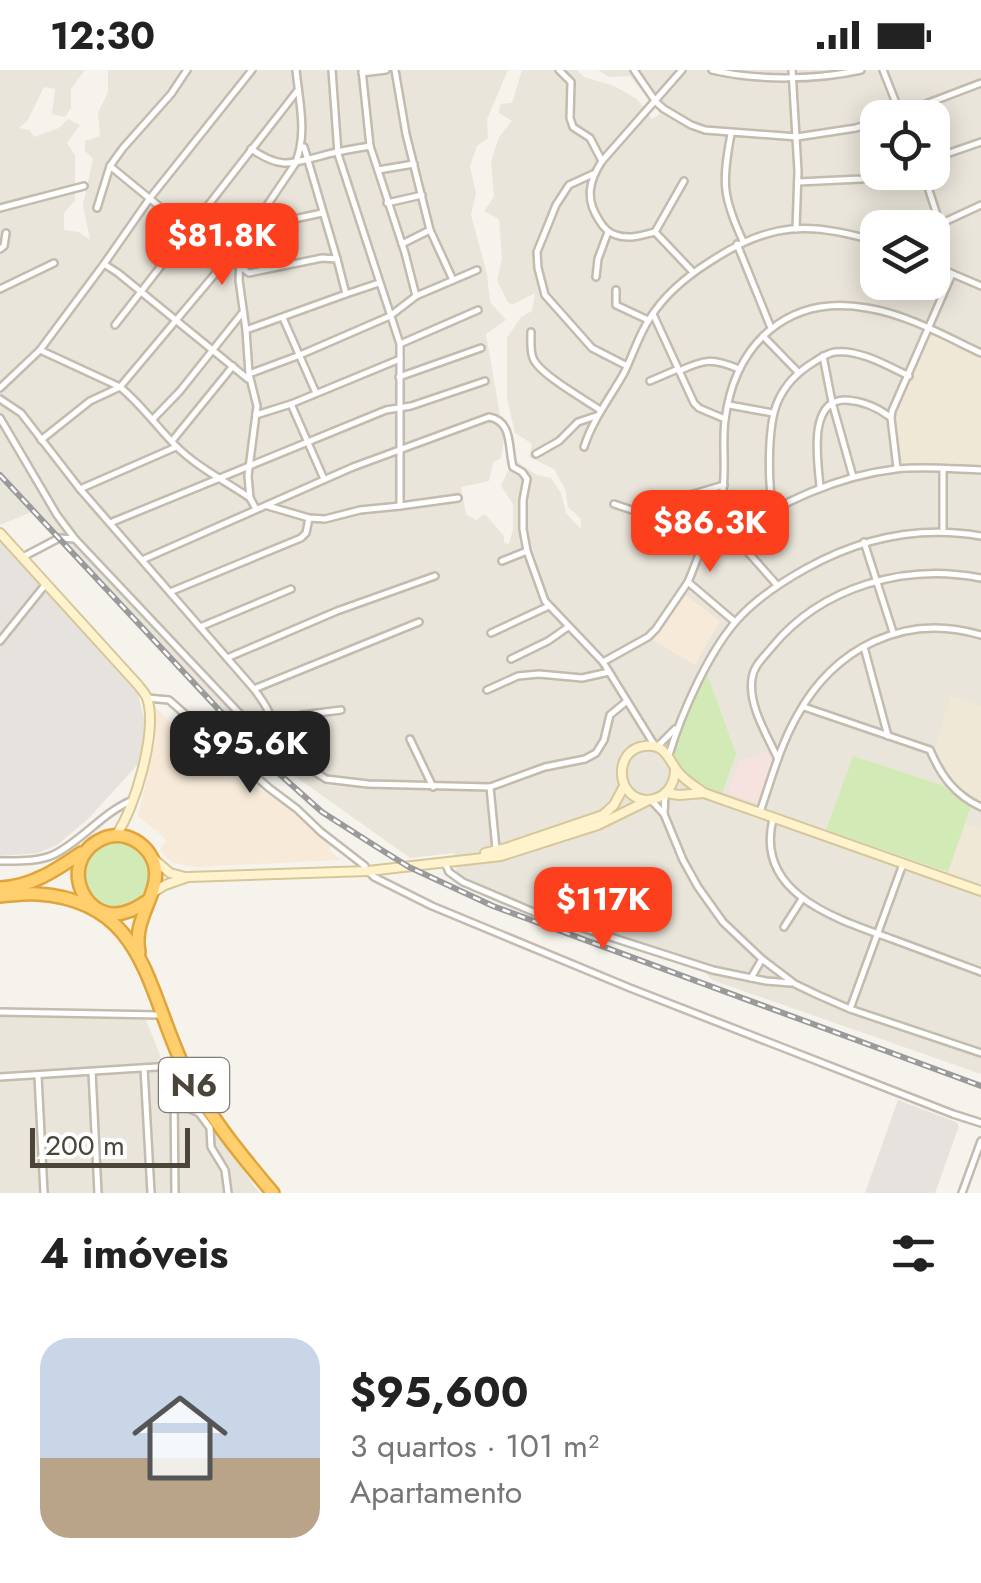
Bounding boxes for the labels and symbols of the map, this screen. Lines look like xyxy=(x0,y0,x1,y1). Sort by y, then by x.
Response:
pin: $81.8K xyxy=(141,203,303,288)
pin: $86.3K xyxy=(629,490,791,575)
pin: $95.6K xyxy=(169,711,331,796)
pin: $117K xyxy=(533,867,673,952)
road number: N6 xyxy=(159,1058,229,1112)
scale bar xyxy=(30,1123,190,1168)

